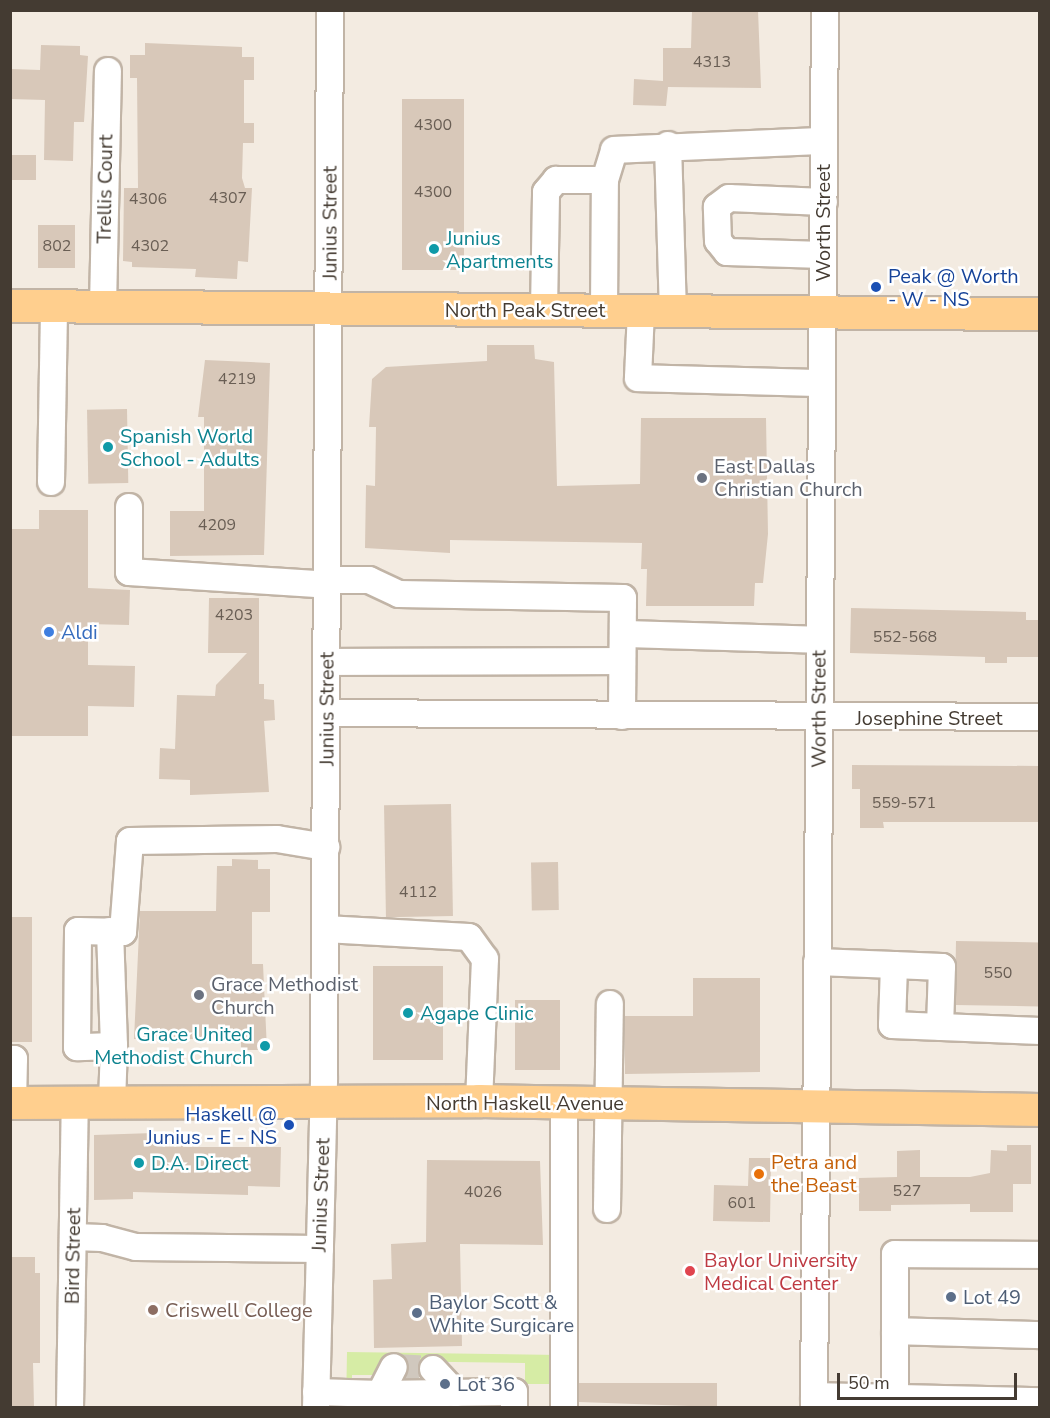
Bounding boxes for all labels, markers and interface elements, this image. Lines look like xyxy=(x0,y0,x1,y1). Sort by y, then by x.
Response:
house number: 4313 xyxy=(693,52,731,72)
house number: 4300 xyxy=(414,115,452,135)
street label: Trellis Court xyxy=(92,134,118,244)
street label: Worth Street xyxy=(811,164,835,282)
street label: Junius Street xyxy=(318,166,342,280)
house number: 4300 xyxy=(414,182,452,202)
house number: 4307 xyxy=(209,188,247,208)
house number: 4306 xyxy=(129,189,167,209)
place label: Junius Apartments xyxy=(446,226,553,273)
house number: 802 xyxy=(43,236,71,256)
house number: 4302 xyxy=(131,236,169,256)
marker: Junius Apartments xyxy=(427,242,441,256)
place label: Peak @ Worth - W - NS xyxy=(888,264,1019,311)
marker: Peak @ Worth - W - NS xyxy=(869,280,883,294)
street label: North Peak Street xyxy=(445,298,605,322)
house number: 4219 xyxy=(218,369,256,389)
place label: Spanish World School - Adults xyxy=(120,424,260,471)
marker: Spanish World School - Adults xyxy=(101,440,115,454)
place label: East Dallas Christian Church xyxy=(714,454,863,501)
marker: East Dallas Christian Church xyxy=(695,471,709,485)
house number: 4209 xyxy=(198,515,236,535)
house number: 4203 xyxy=(215,605,253,625)
place label: Aldi xyxy=(61,620,98,644)
marker: Aldi xyxy=(42,625,56,639)
house number: 552-568 xyxy=(873,627,937,647)
street label: Worth Street xyxy=(807,650,831,768)
street label: Junius Street xyxy=(315,652,339,766)
street label: Josephine Street xyxy=(855,706,1003,730)
house number: 559-571 xyxy=(872,793,936,813)
house number: 4112 xyxy=(399,882,437,902)
house number: 550 xyxy=(984,963,1012,983)
place label: Grace Methodist Church xyxy=(211,972,358,1019)
marker: Grace Methodist Church xyxy=(192,988,206,1002)
place label: Agape Clinic xyxy=(420,1001,534,1025)
marker: Agape Clinic xyxy=(401,1006,415,1020)
place label: Grace United Methodist Church xyxy=(94,1022,253,1069)
marker: Grace United Methodist Church xyxy=(258,1039,272,1053)
street label: North Haskell Avenue xyxy=(426,1091,624,1115)
place label: Haskell @ Junius - E - NS xyxy=(146,1102,277,1149)
marker: Haskell @ Junius - E - NS xyxy=(282,1118,296,1132)
street label: Junius Street xyxy=(307,1137,335,1253)
place label: Petra and the Beast xyxy=(771,1150,857,1197)
place label: D.A. Direct xyxy=(151,1151,248,1175)
marker: D.A. Direct xyxy=(132,1156,146,1170)
marker: Petra and the Beast xyxy=(752,1167,766,1181)
house number: 527 xyxy=(893,1181,921,1201)
house number: 4026 xyxy=(464,1182,502,1202)
house number: 601 xyxy=(728,1193,756,1213)
street label: Bird Street xyxy=(60,1208,86,1304)
place label: Baylor University Medical Center xyxy=(704,1248,858,1295)
marker: Baylor University Medical Center xyxy=(681,1262,699,1280)
place label: Lot 49 xyxy=(963,1285,1021,1309)
place label: Baylor Scott & White Surgicare xyxy=(429,1290,574,1337)
marker: Lot 49 xyxy=(944,1290,958,1304)
place label: Criswell College xyxy=(165,1298,313,1322)
marker: Criswell College xyxy=(146,1303,160,1317)
marker: Baylor Scott & White Surgicare xyxy=(410,1306,424,1320)
scale bar xyxy=(840,1361,1020,1399)
text: 50 m xyxy=(848,1371,890,1395)
place label: Lot 36 xyxy=(457,1372,515,1396)
marker: Lot 36 xyxy=(438,1377,452,1391)

